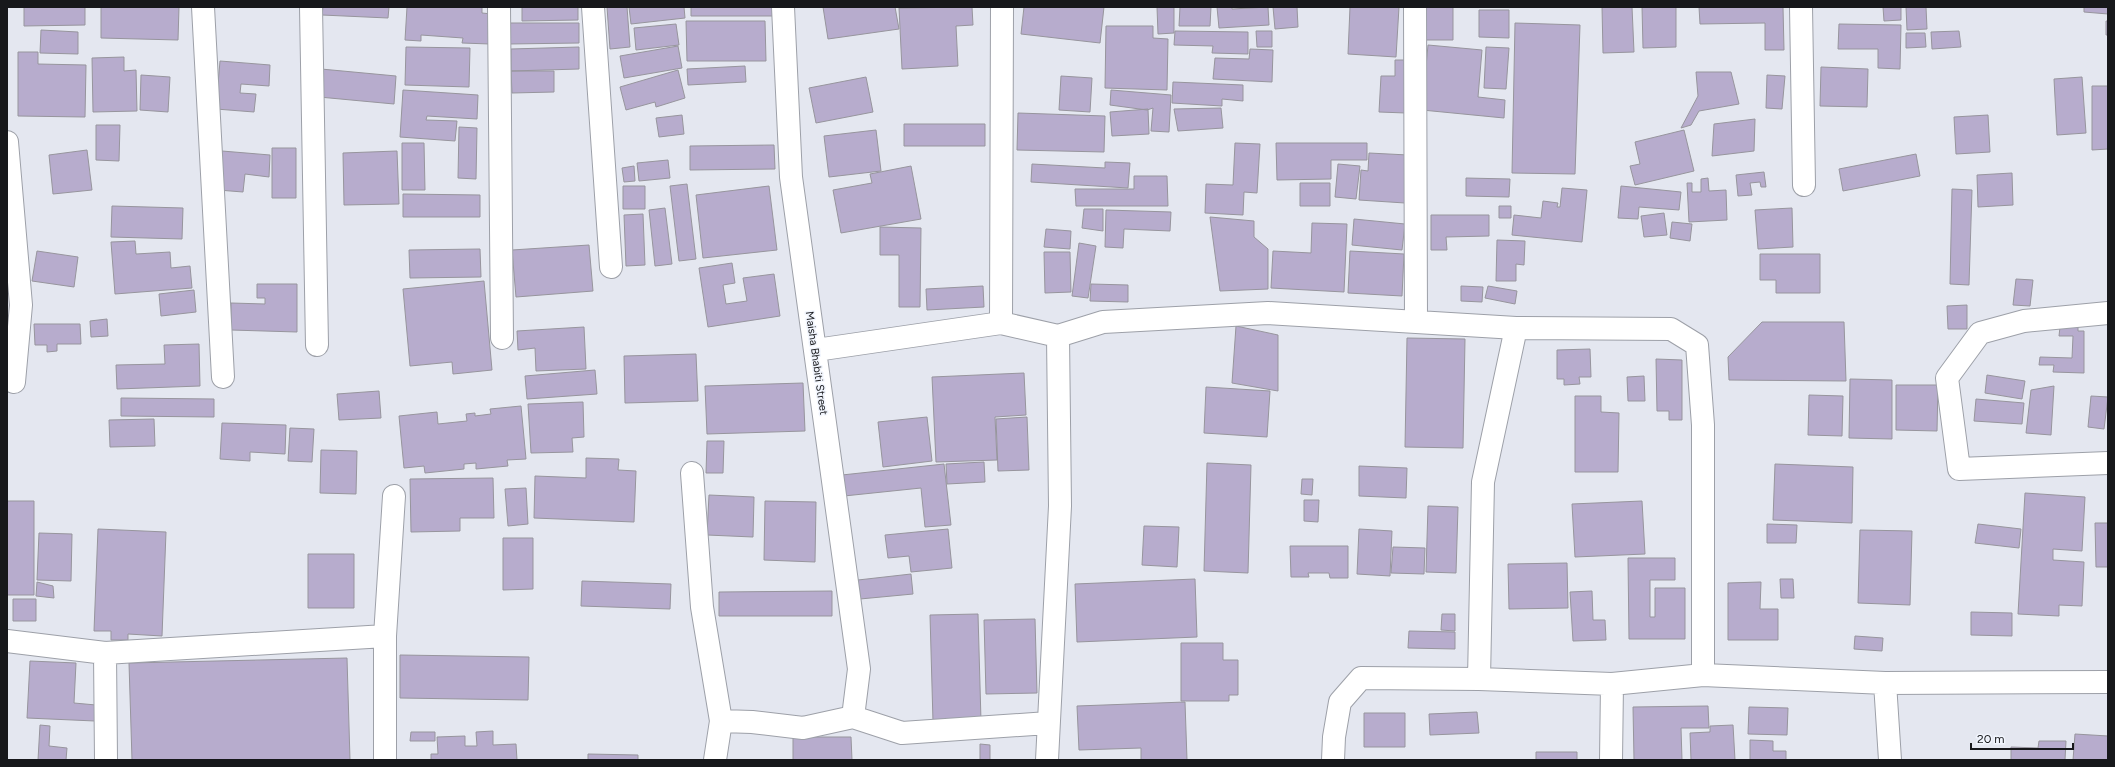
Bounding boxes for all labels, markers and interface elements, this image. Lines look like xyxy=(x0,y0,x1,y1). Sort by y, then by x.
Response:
street label: Maisha Bhabiti Street xyxy=(803,310,830,416)
scale bar xyxy=(1971,725,2073,751)
text: 20 m xyxy=(1977,732,2005,746)

